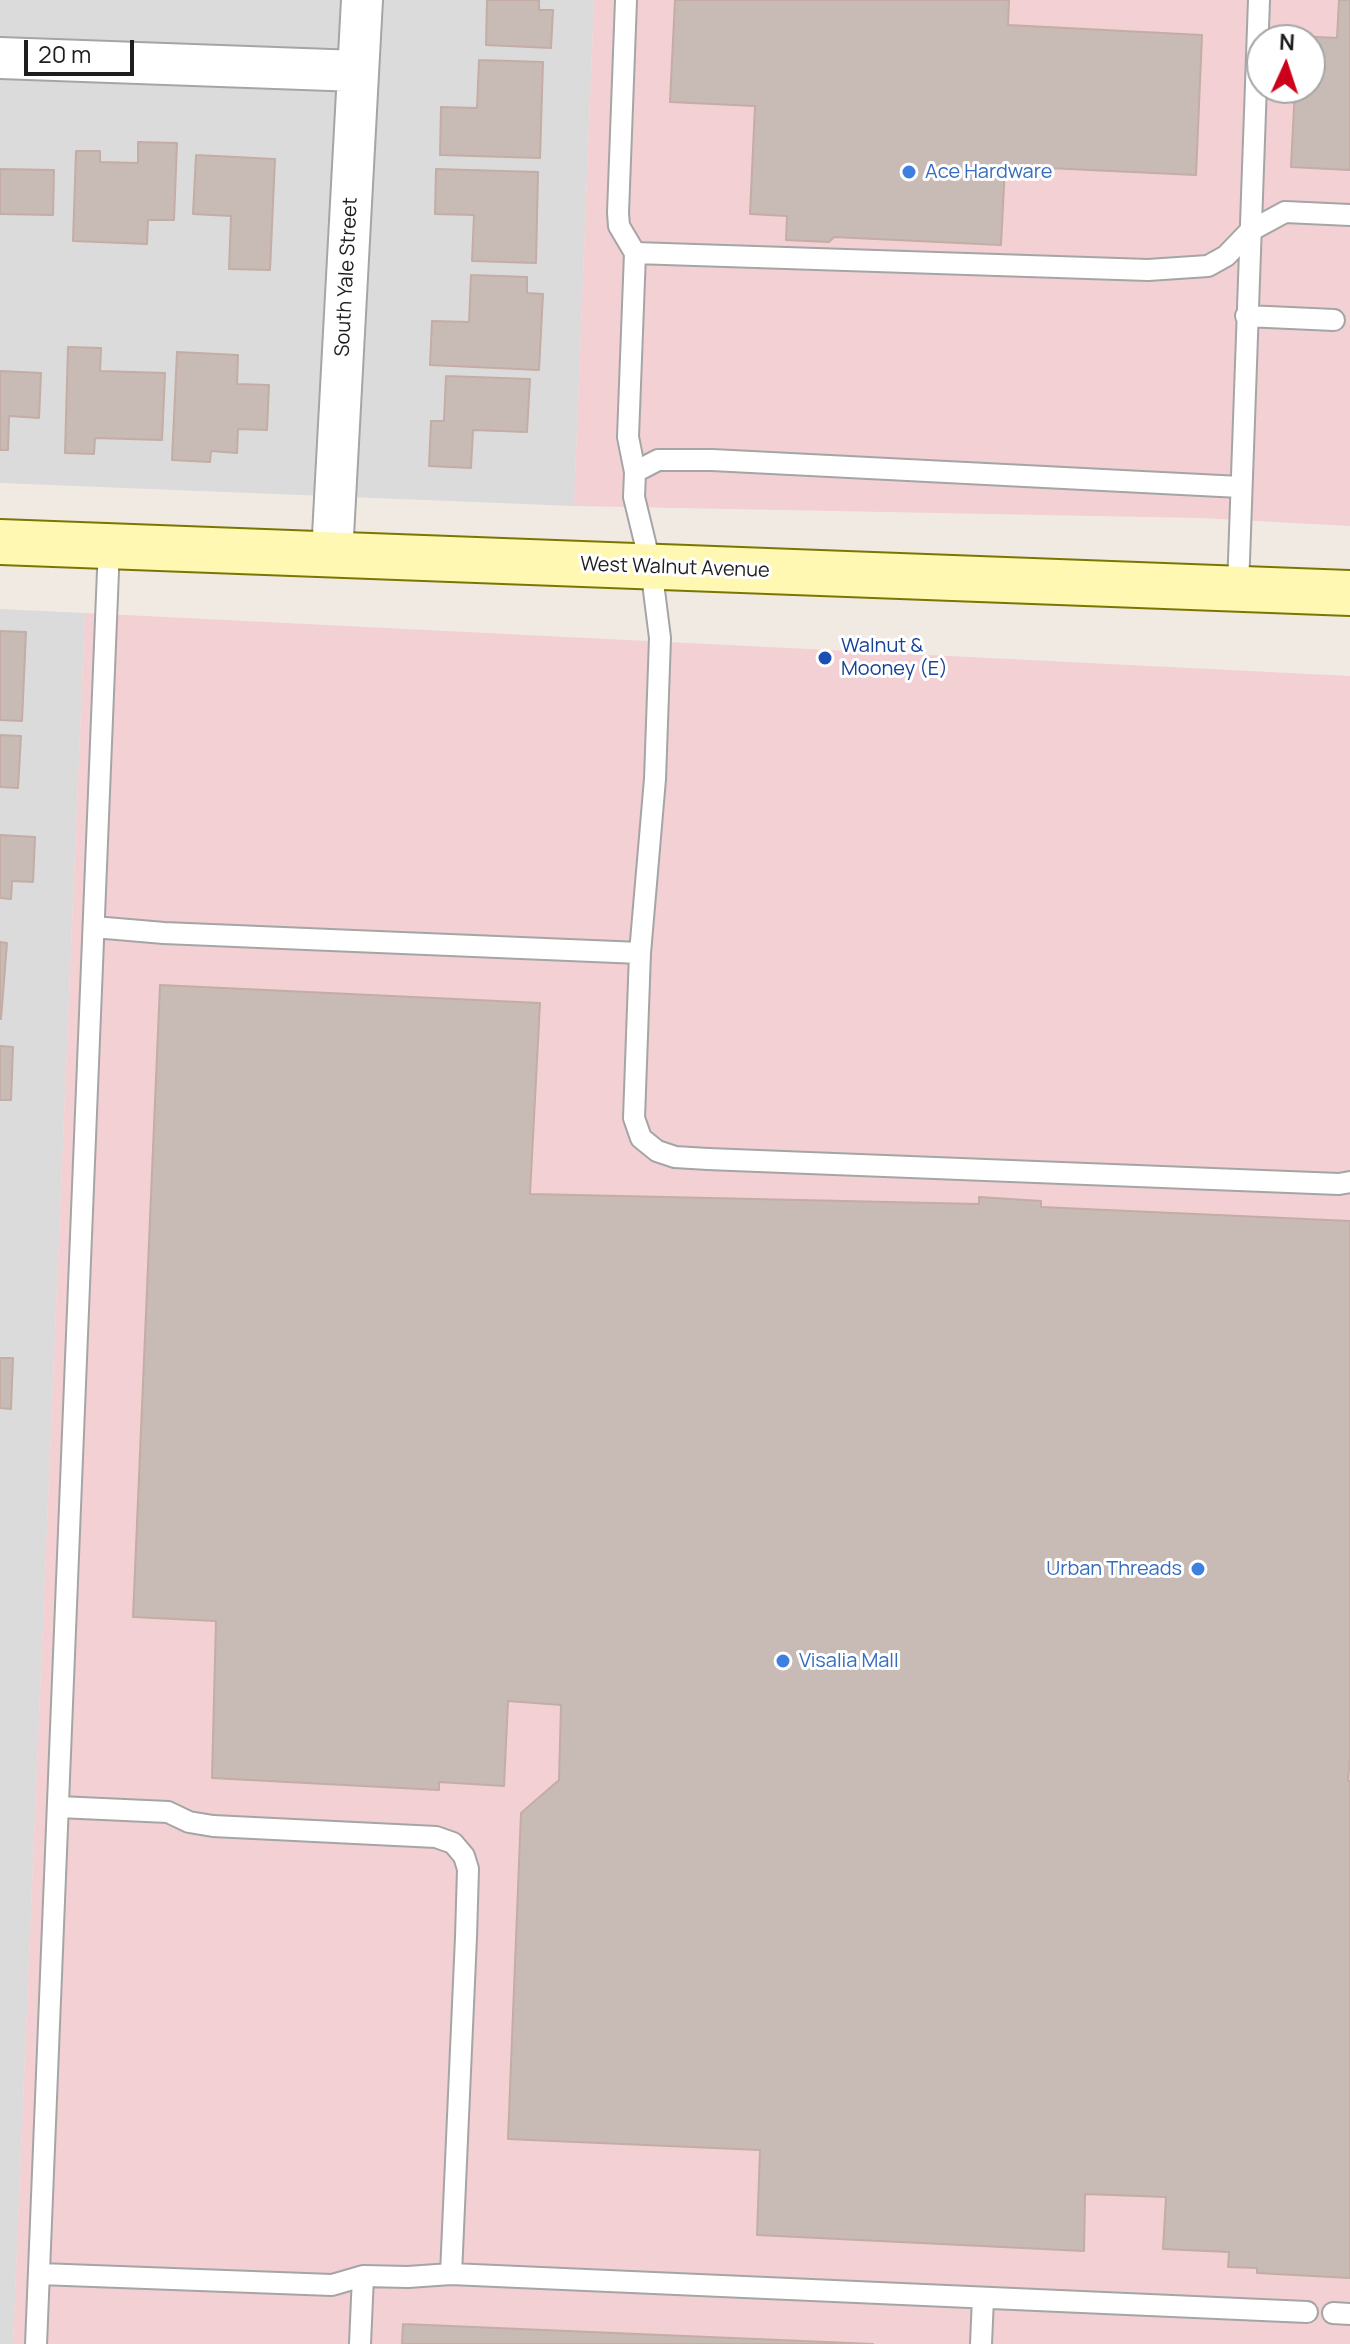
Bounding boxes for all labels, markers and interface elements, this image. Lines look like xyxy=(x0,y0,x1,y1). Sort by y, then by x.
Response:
scale bar xyxy=(28,24,138,74)
north arrow xyxy=(1246,24,1326,104)
text: N xyxy=(1278,27,1296,57)
text: 20 m xyxy=(38,37,91,70)
place label: Ace Hardware xyxy=(925,160,1052,184)
marker: Ace Hardware xyxy=(900,163,918,181)
street label: South Yale Street xyxy=(331,197,363,357)
street label: West Walnut Avenue xyxy=(580,553,770,583)
place label: Walnut & Mooney (E) xyxy=(841,634,948,681)
marker: Walnut & Mooney (E) xyxy=(816,649,834,667)
place label: Urban Threads xyxy=(1046,1557,1182,1581)
marker: Urban Threads xyxy=(1189,1560,1207,1578)
place label: Visalia Mall xyxy=(799,1649,899,1673)
marker: Visalia Mall xyxy=(774,1652,792,1670)

